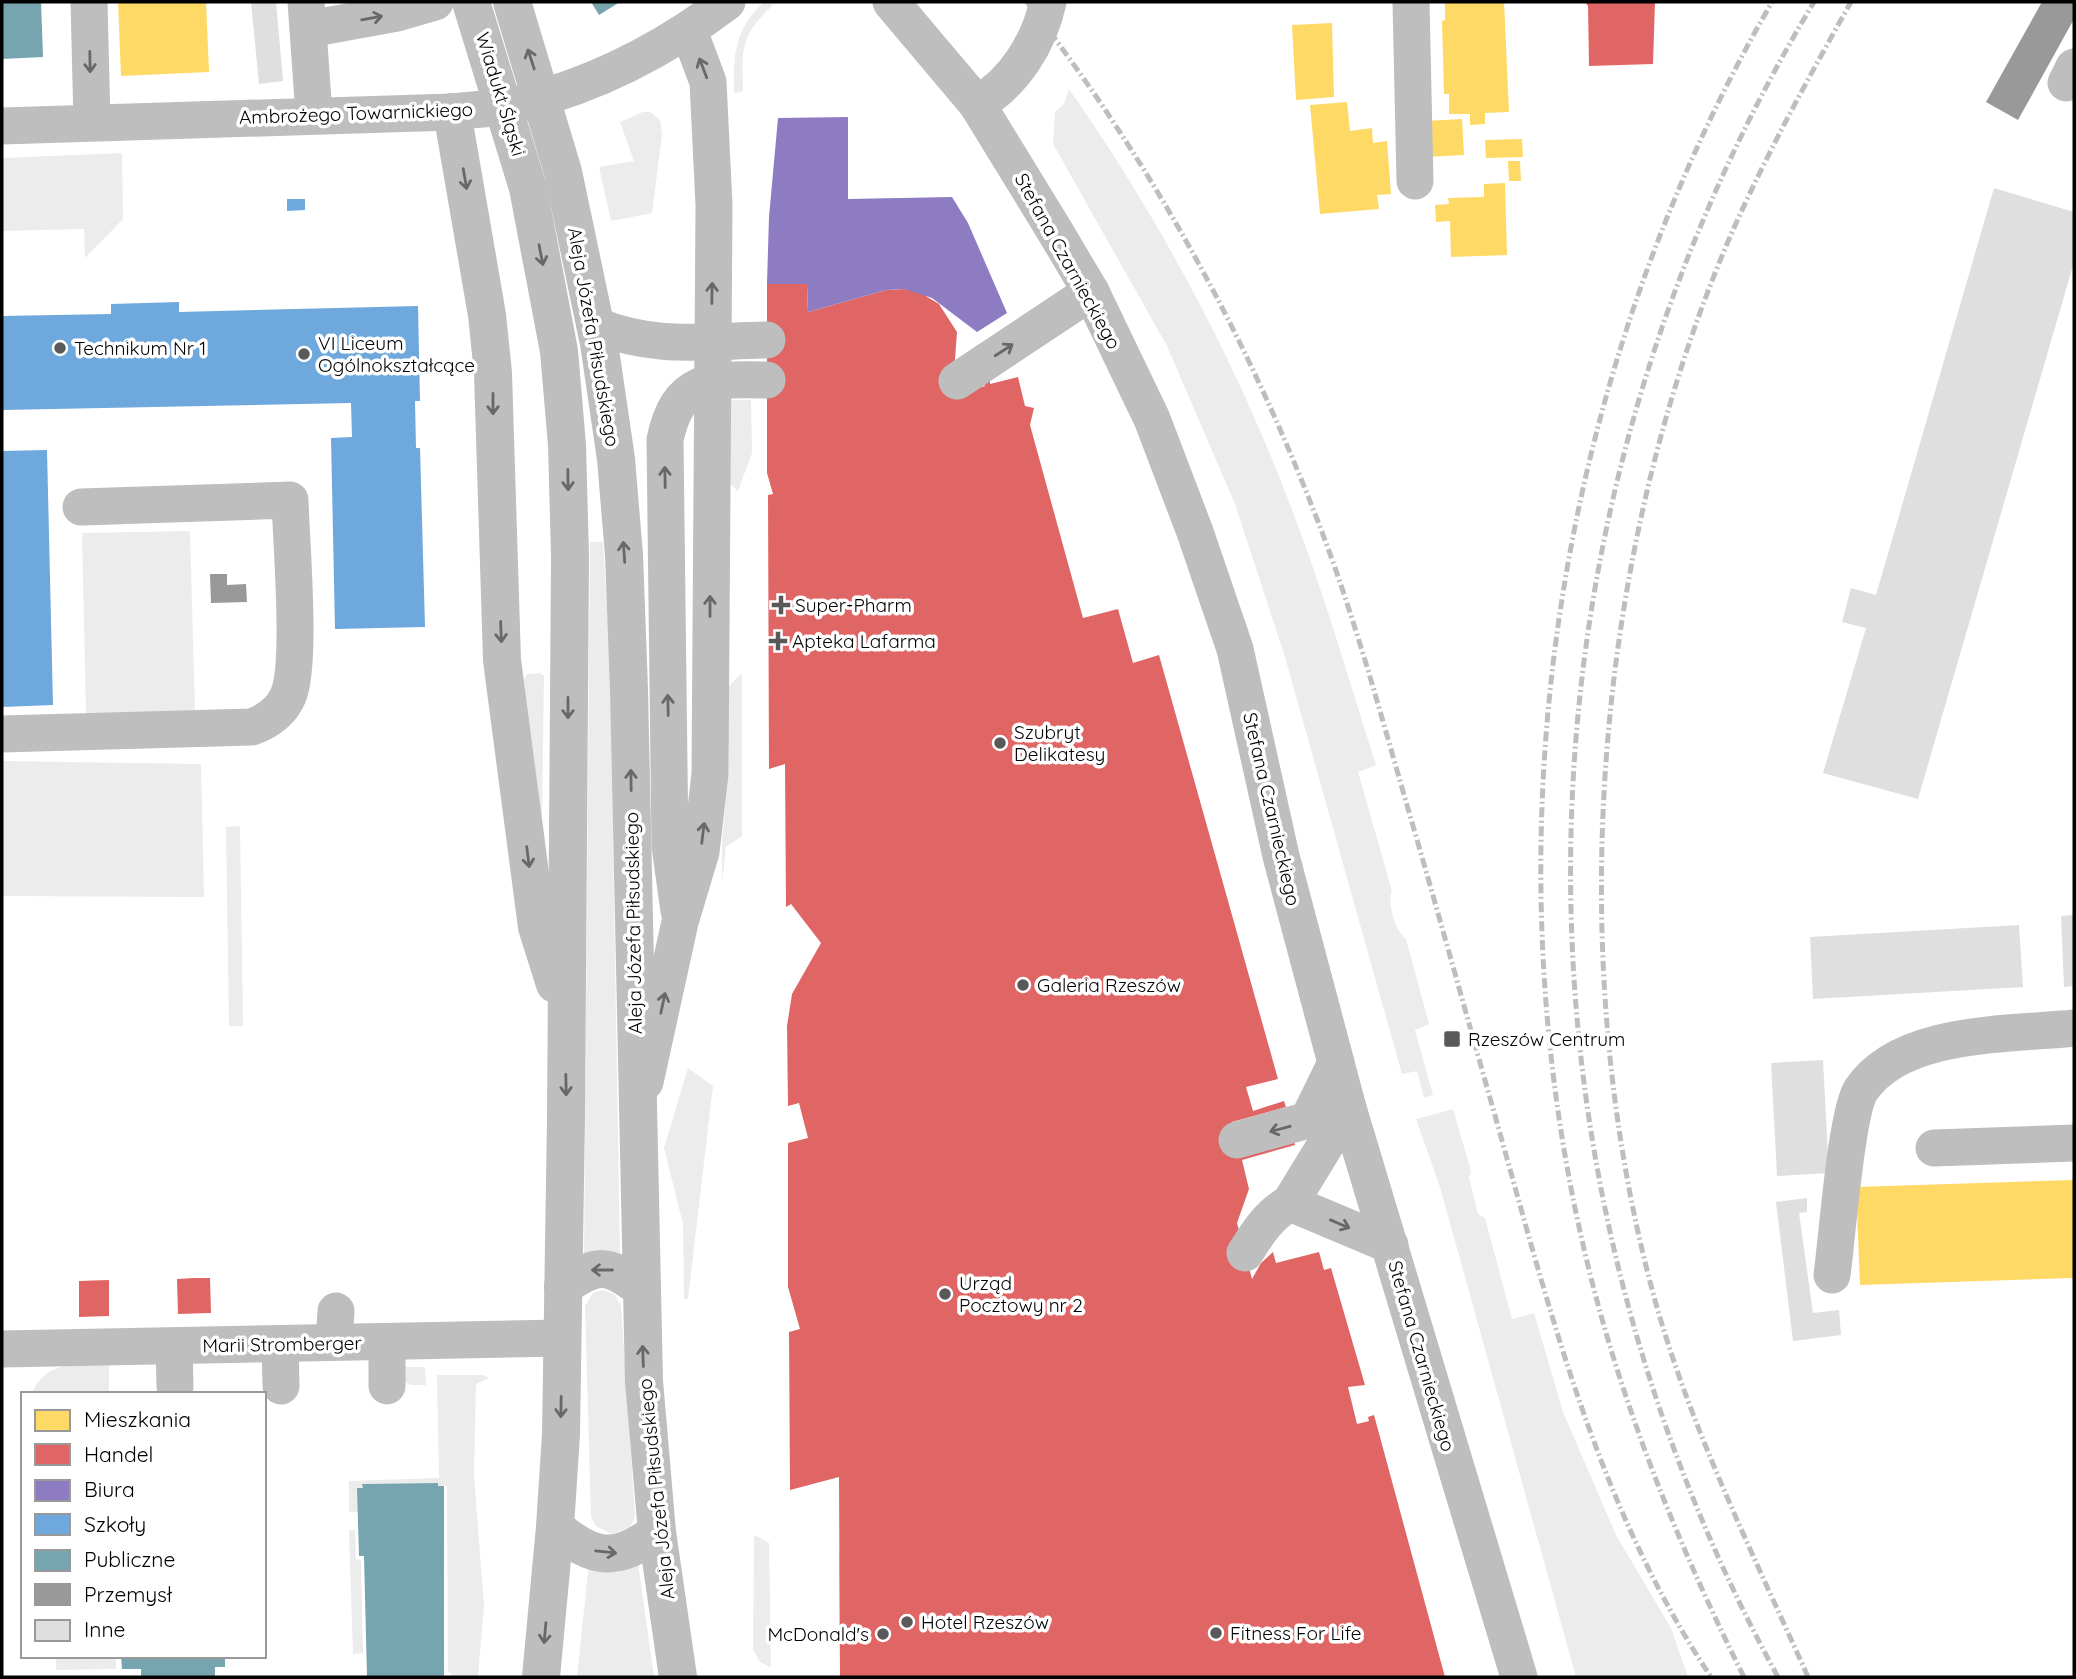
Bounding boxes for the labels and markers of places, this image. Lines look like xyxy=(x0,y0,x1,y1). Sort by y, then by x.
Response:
place label: VI Liceum Ogólnokształcące xyxy=(318,331,475,377)
place label: Technikum Nr 1 xyxy=(74,336,206,360)
marker: Technikum Nr 1 xyxy=(52,340,68,356)
marker: VI Liceum Ogólnokształcące xyxy=(296,346,312,362)
place label: Super-Pharm xyxy=(795,593,912,617)
marker: Super-Pharm xyxy=(773,597,789,613)
place label: Apteka Lafarma xyxy=(792,629,936,653)
marker: Apteka Lafarma xyxy=(770,633,786,649)
place label: Szubryt Delikatesy xyxy=(1014,720,1105,766)
marker: Szubryt Delikatesy xyxy=(992,735,1008,751)
place label: Galeria Rzeszów xyxy=(1037,973,1181,997)
marker: Galeria Rzeszów xyxy=(1015,977,1031,993)
place label: Rzeszów Centrum xyxy=(1468,1027,1625,1051)
marker: Rzeszów Centrum xyxy=(1442,1029,1462,1049)
place label: Urząd Pocztowy nr 2 xyxy=(959,1271,1083,1317)
marker: Urząd Pocztowy nr 2 xyxy=(937,1286,953,1302)
place label: Hotel Rzeszów xyxy=(921,1610,1049,1634)
marker: Hotel Rzeszów xyxy=(899,1614,915,1630)
place label: Fitness For Life xyxy=(1230,1621,1361,1645)
place label: McDonald's xyxy=(767,1622,869,1646)
marker: Fitness For Life xyxy=(1208,1625,1224,1641)
marker: McDonald's xyxy=(875,1626,891,1642)

